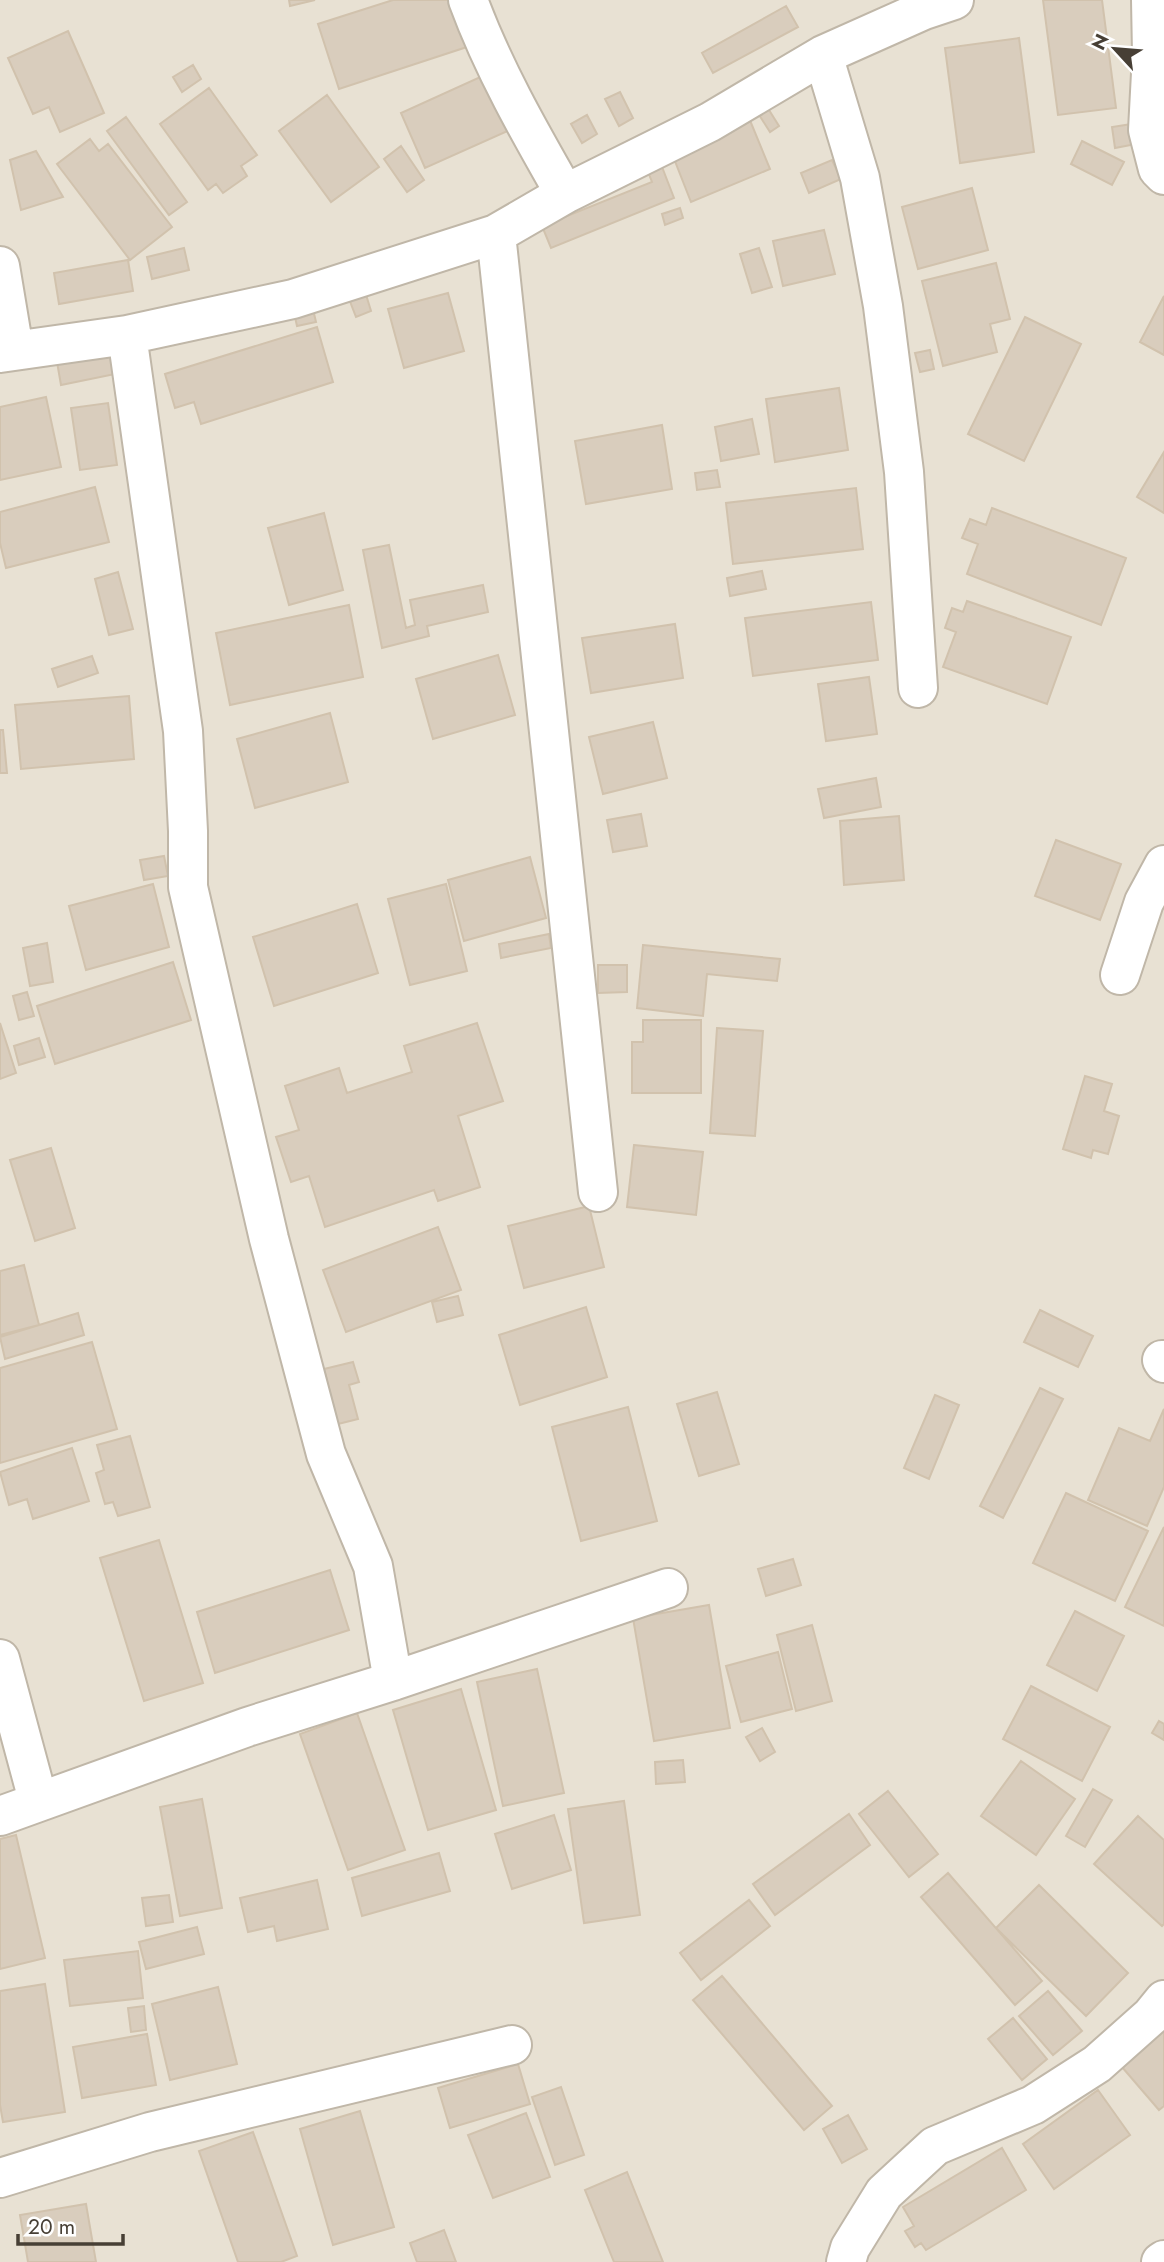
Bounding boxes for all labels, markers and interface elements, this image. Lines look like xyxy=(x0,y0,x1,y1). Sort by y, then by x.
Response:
north arrow xyxy=(1080,14,1150,84)
text: N xyxy=(1085,29,1116,54)
scale bar xyxy=(18,2202,122,2246)
text: 20 m xyxy=(28,2212,75,2242)

